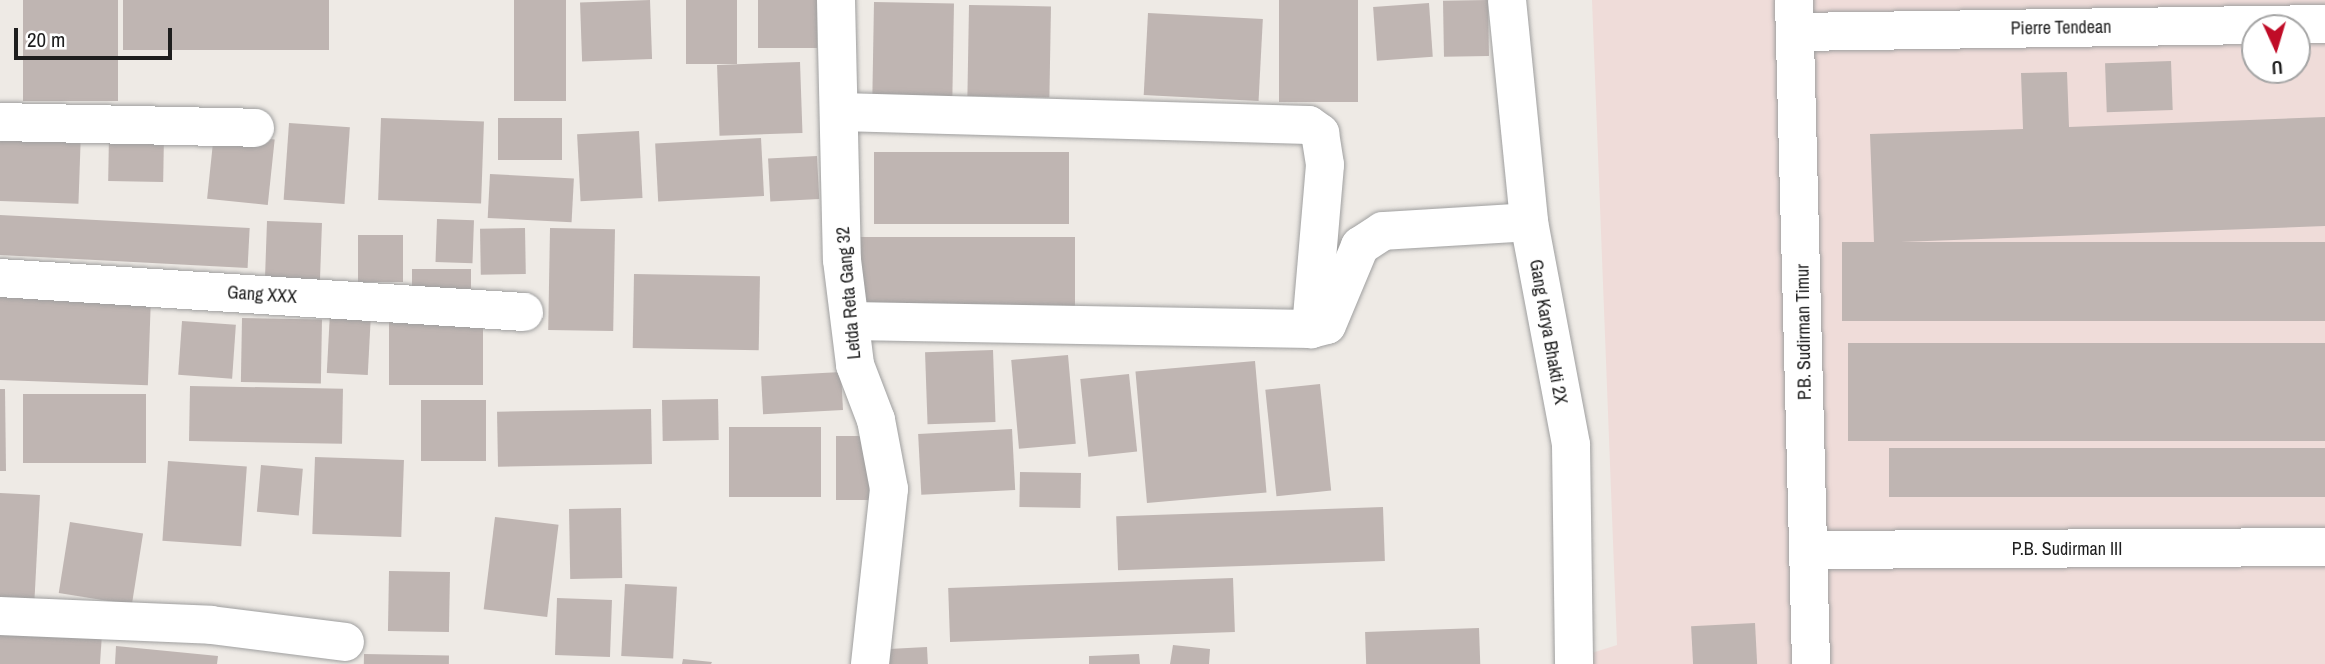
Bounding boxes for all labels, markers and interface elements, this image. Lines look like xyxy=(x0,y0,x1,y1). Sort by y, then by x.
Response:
scale bar xyxy=(18,14,175,58)
north arrow xyxy=(2241,14,2311,84)
street label: Pierre Tendean xyxy=(2010,16,2112,40)
text: 20 m xyxy=(27,25,65,54)
text: U xyxy=(2271,55,2284,81)
street label: Letda Reta Gang 32 xyxy=(832,226,866,360)
street label: Gang Karya Bhakti 2X xyxy=(1525,258,1571,406)
street label: P.B. Sudirman Timur xyxy=(1792,264,1816,400)
street label: Gang XXX xyxy=(226,282,298,308)
street label: P.B. Sudirman III xyxy=(2012,538,2122,560)

